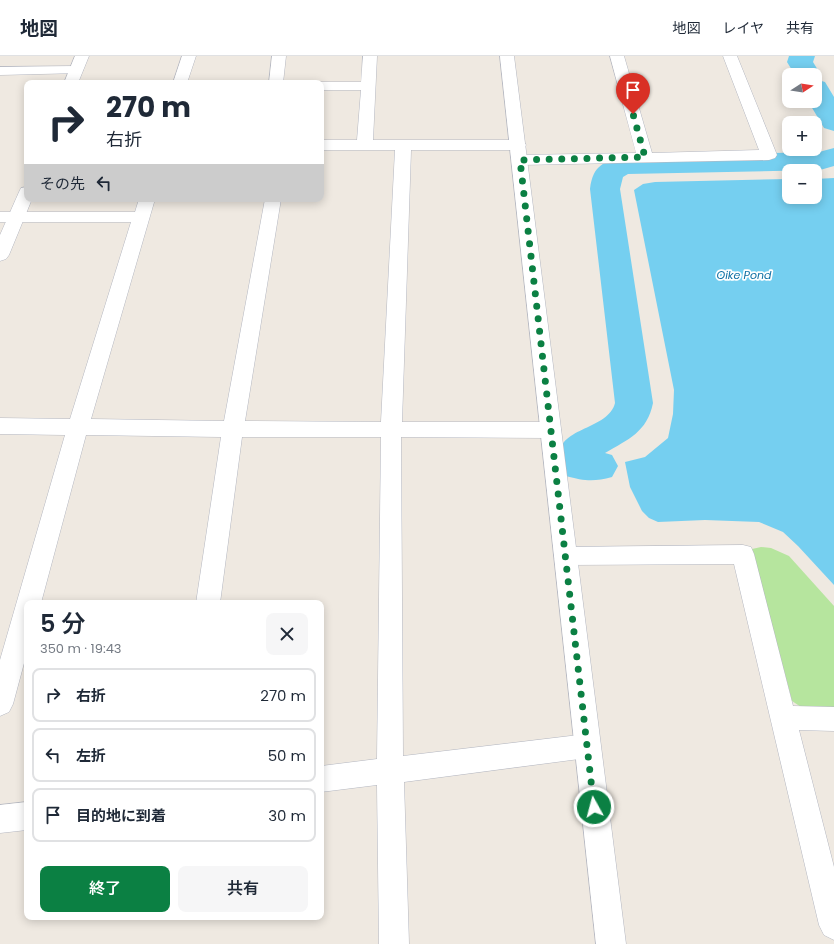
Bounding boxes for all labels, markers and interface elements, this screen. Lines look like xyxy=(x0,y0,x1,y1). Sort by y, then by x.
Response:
text: 地図 xyxy=(20,15,58,42)
text: 地図 xyxy=(672,18,700,38)
text: レイヤ xyxy=(722,18,764,38)
text: 共有 xyxy=(786,18,814,38)
north arrow xyxy=(782,68,822,108)
map controls xyxy=(782,68,822,204)
pin xyxy=(616,73,650,114)
icon: arrive xyxy=(622,79,644,101)
text: 270 m xyxy=(106,88,191,127)
icon: right xyxy=(40,96,92,148)
button: + xyxy=(782,116,822,156)
text: 右折 xyxy=(106,127,142,152)
button: − xyxy=(782,164,822,204)
icon: left xyxy=(93,172,115,194)
text: その先 xyxy=(40,173,85,194)
water label: Oike Pond xyxy=(717,267,772,283)
text: 5 分 xyxy=(40,607,85,640)
button: close xyxy=(266,613,308,655)
text: 350 m · 19:43 xyxy=(40,639,122,658)
icon: right xyxy=(42,684,64,706)
text: 右折 xyxy=(76,685,106,706)
text: 270 m xyxy=(260,685,306,706)
icon: left xyxy=(42,744,64,766)
text: 左折 xyxy=(76,745,106,766)
text: 50 m xyxy=(268,745,306,766)
position arrow xyxy=(573,786,615,828)
icon: arrive xyxy=(42,804,64,826)
text: 目的地に到着 xyxy=(76,805,166,826)
text: 30 m xyxy=(268,805,306,826)
button: 終了 xyxy=(40,866,170,912)
button: 共有 xyxy=(178,866,308,912)

